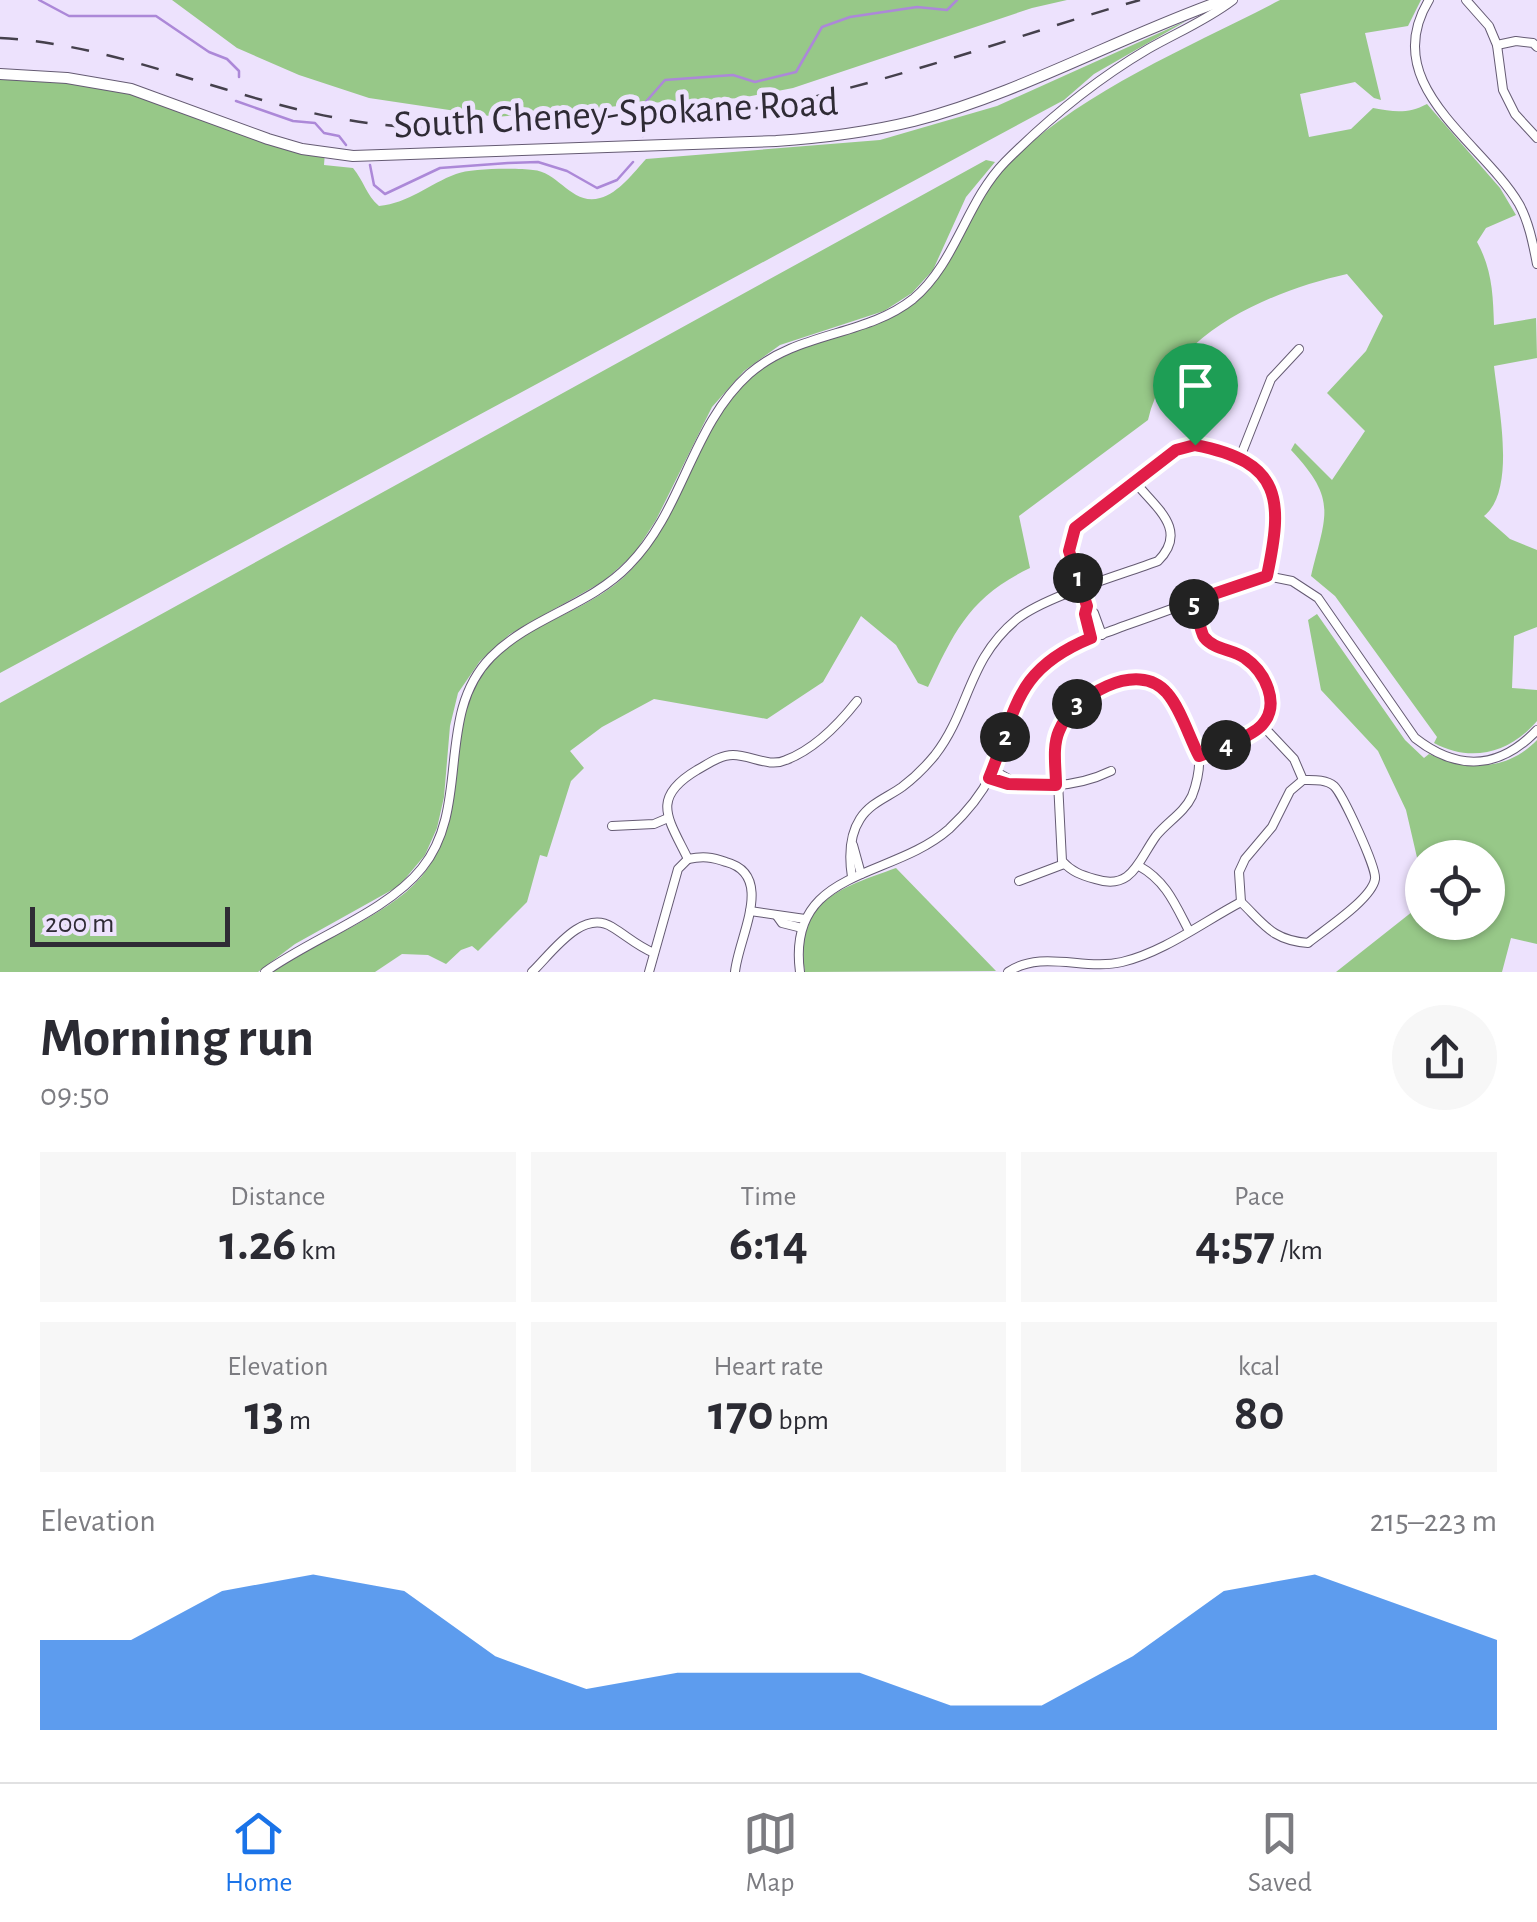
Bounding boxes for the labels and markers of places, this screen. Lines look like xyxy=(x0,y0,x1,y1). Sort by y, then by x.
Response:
pin xyxy=(1153,343,1238,446)
pin: 1 xyxy=(1053,553,1103,603)
pin: 5 xyxy=(1169,579,1219,629)
pin: 3 xyxy=(1052,679,1102,729)
pin: 2 xyxy=(980,712,1030,762)
pin: 4 xyxy=(1201,720,1251,770)

